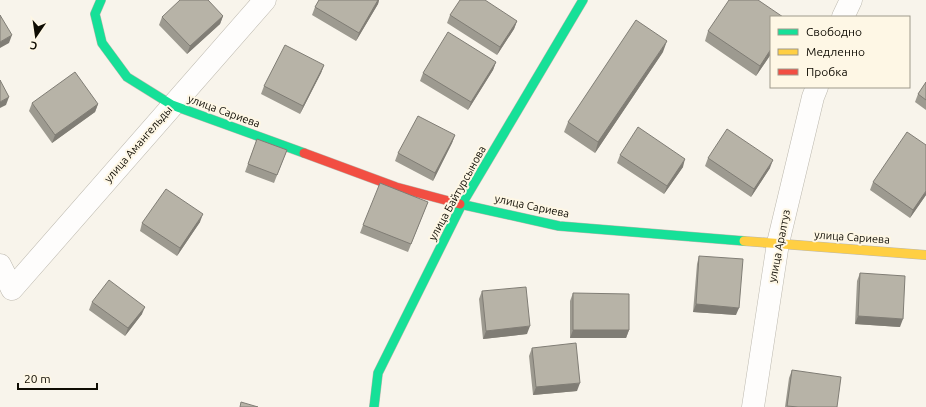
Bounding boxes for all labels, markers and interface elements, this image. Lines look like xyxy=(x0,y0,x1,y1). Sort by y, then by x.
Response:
north arrow xyxy=(16,16,56,56)
legend xyxy=(770,16,910,88)
text: Свободно xyxy=(806,25,862,38)
text: С xyxy=(29,39,39,52)
text: Медленно xyxy=(806,45,865,58)
text: Пробка xyxy=(806,65,848,78)
street label: улица Сариева xyxy=(186,92,262,130)
street label: улица Амангельды xyxy=(102,103,174,185)
street label: улица Байтурсынова xyxy=(426,144,488,242)
street label: улица Сариева xyxy=(494,192,570,220)
street label: улица Аралтуз xyxy=(766,209,792,283)
street label: улица Сариева xyxy=(814,228,890,246)
scale bar xyxy=(18,365,97,391)
text: 20 m xyxy=(24,372,51,385)

